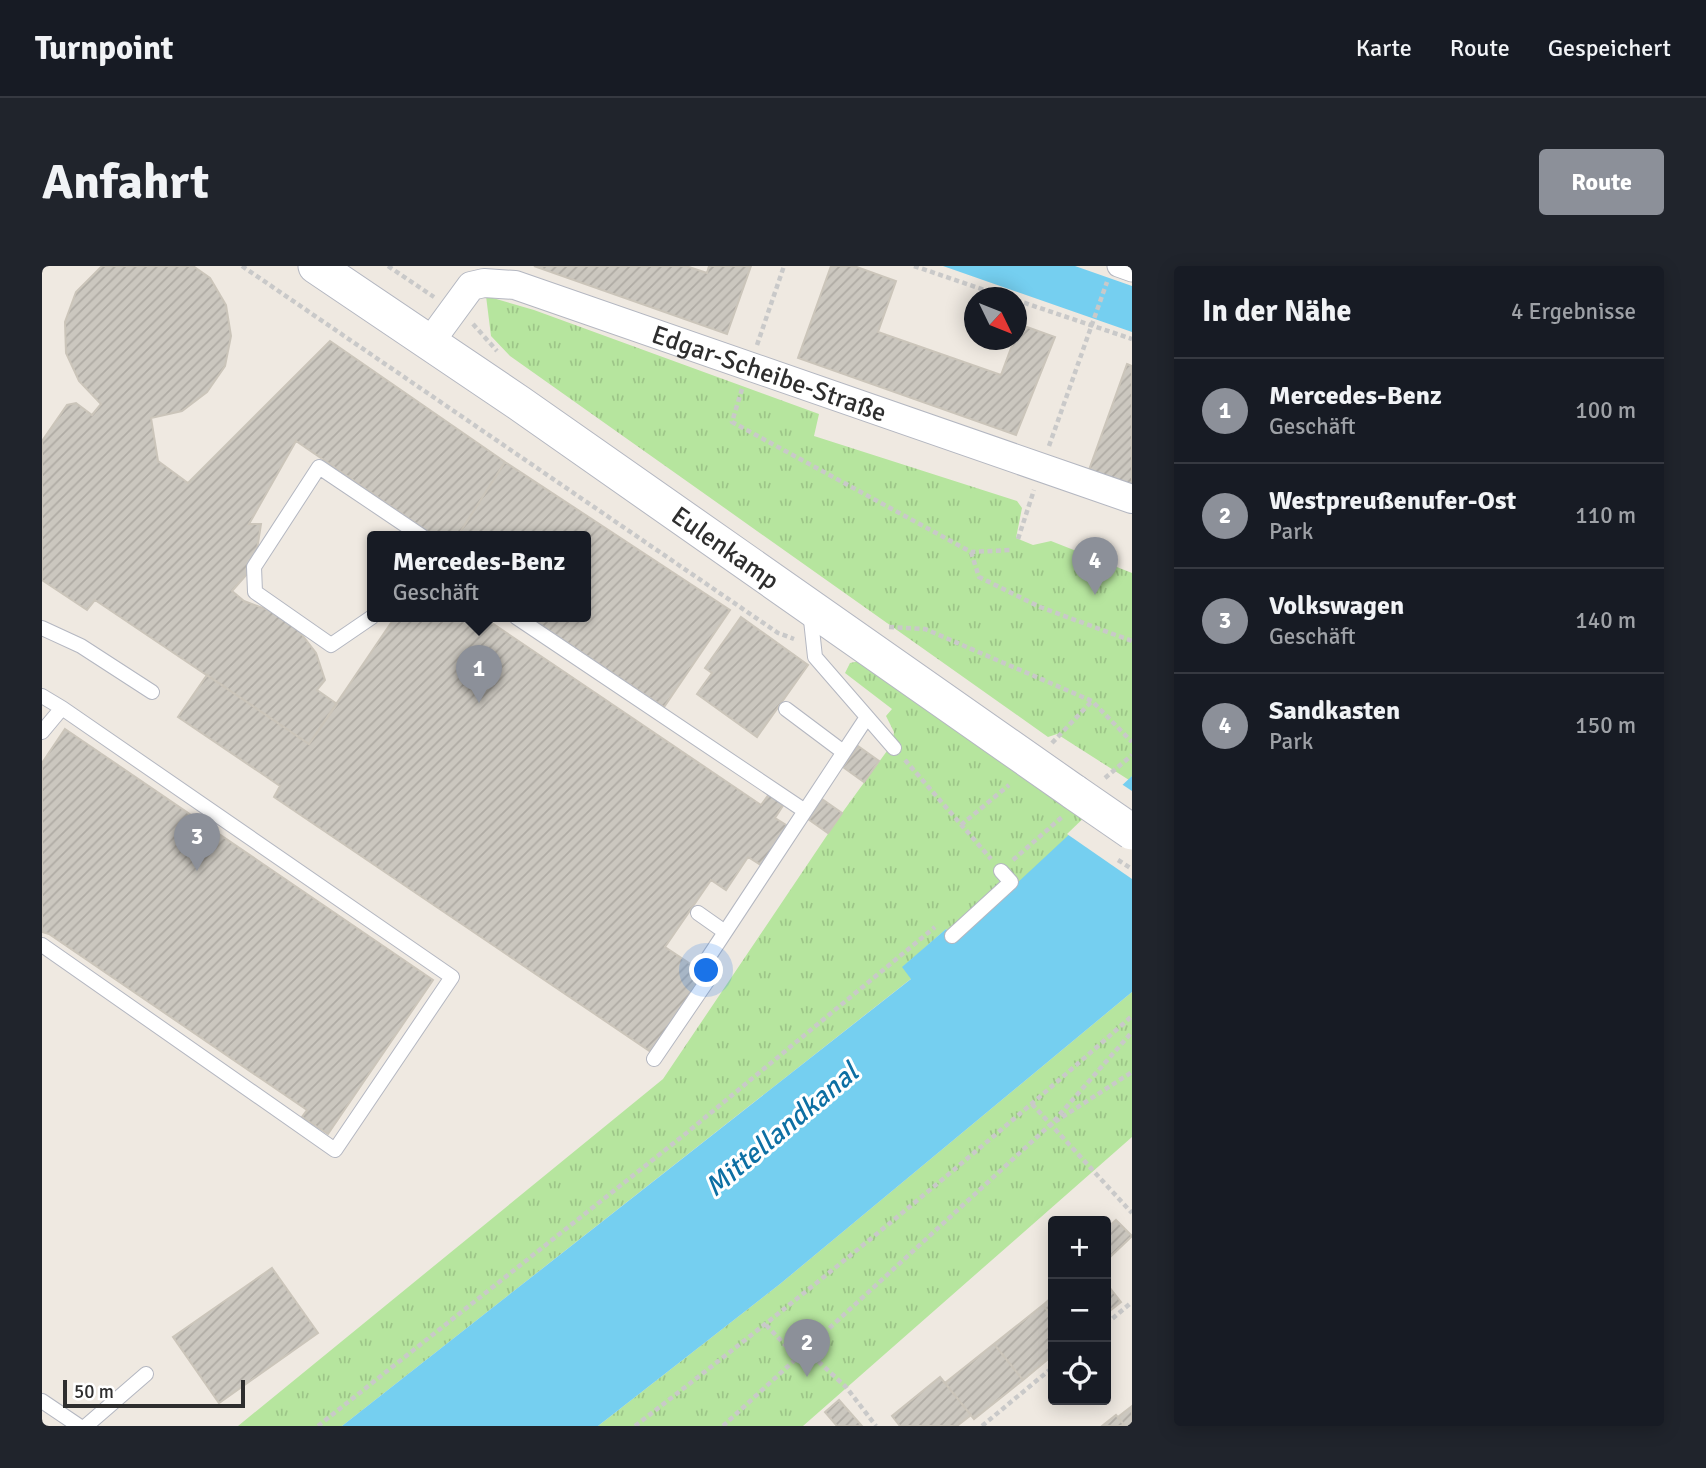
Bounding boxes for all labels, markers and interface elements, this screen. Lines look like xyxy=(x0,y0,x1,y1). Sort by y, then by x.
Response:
text: Turnpoint xyxy=(35,28,173,69)
text: Karte xyxy=(1356,33,1412,63)
text: Route xyxy=(1450,33,1510,63)
text: Gespeichert xyxy=(1548,33,1671,63)
button: Route xyxy=(1539,149,1664,215)
text: Anfahrt xyxy=(42,152,209,212)
north arrow xyxy=(964,287,1027,350)
text: In der Nähe xyxy=(1202,293,1351,330)
text: 4 Ergebnisse xyxy=(1511,297,1636,326)
street label: Edgar-Scheibe-Straße xyxy=(648,319,890,430)
text: Mercedes-Benz xyxy=(1269,380,1442,412)
text: 1 xyxy=(1219,396,1231,425)
text: 100 m xyxy=(1575,396,1636,425)
text: Geschäft xyxy=(1269,412,1355,441)
text: Westpreußenufer-Ost xyxy=(1269,485,1516,517)
street label: Eulenkamp xyxy=(665,500,785,597)
text: 2 xyxy=(1219,501,1231,530)
text: 110 m xyxy=(1575,501,1636,530)
text: Park xyxy=(1269,517,1313,546)
popup xyxy=(367,531,591,622)
pin: 4 xyxy=(1072,537,1118,595)
text: Mercedes-Benz xyxy=(393,546,565,578)
text: Geschäft xyxy=(393,578,479,607)
text: Volkswagen xyxy=(1269,590,1404,622)
text: 3 xyxy=(1219,606,1231,635)
text: 140 m xyxy=(1575,606,1636,635)
text: Geschäft xyxy=(1269,622,1355,651)
pin: 1 xyxy=(456,645,502,703)
text: Sandkasten xyxy=(1269,695,1400,727)
text: 4 xyxy=(1219,711,1231,740)
text: 150 m xyxy=(1575,711,1636,740)
text: Park xyxy=(1269,727,1313,756)
pin: 3 xyxy=(174,813,220,871)
your location xyxy=(689,953,723,987)
water label: Mittellandkanal xyxy=(698,1055,867,1204)
map controls xyxy=(1048,1216,1111,1405)
button: + xyxy=(1048,1216,1111,1279)
button: − xyxy=(1048,1279,1111,1342)
pin: 2 xyxy=(784,1319,830,1377)
button: locate xyxy=(1048,1342,1111,1405)
scale bar xyxy=(63,1377,245,1409)
text: 50 m xyxy=(74,1380,114,1404)

